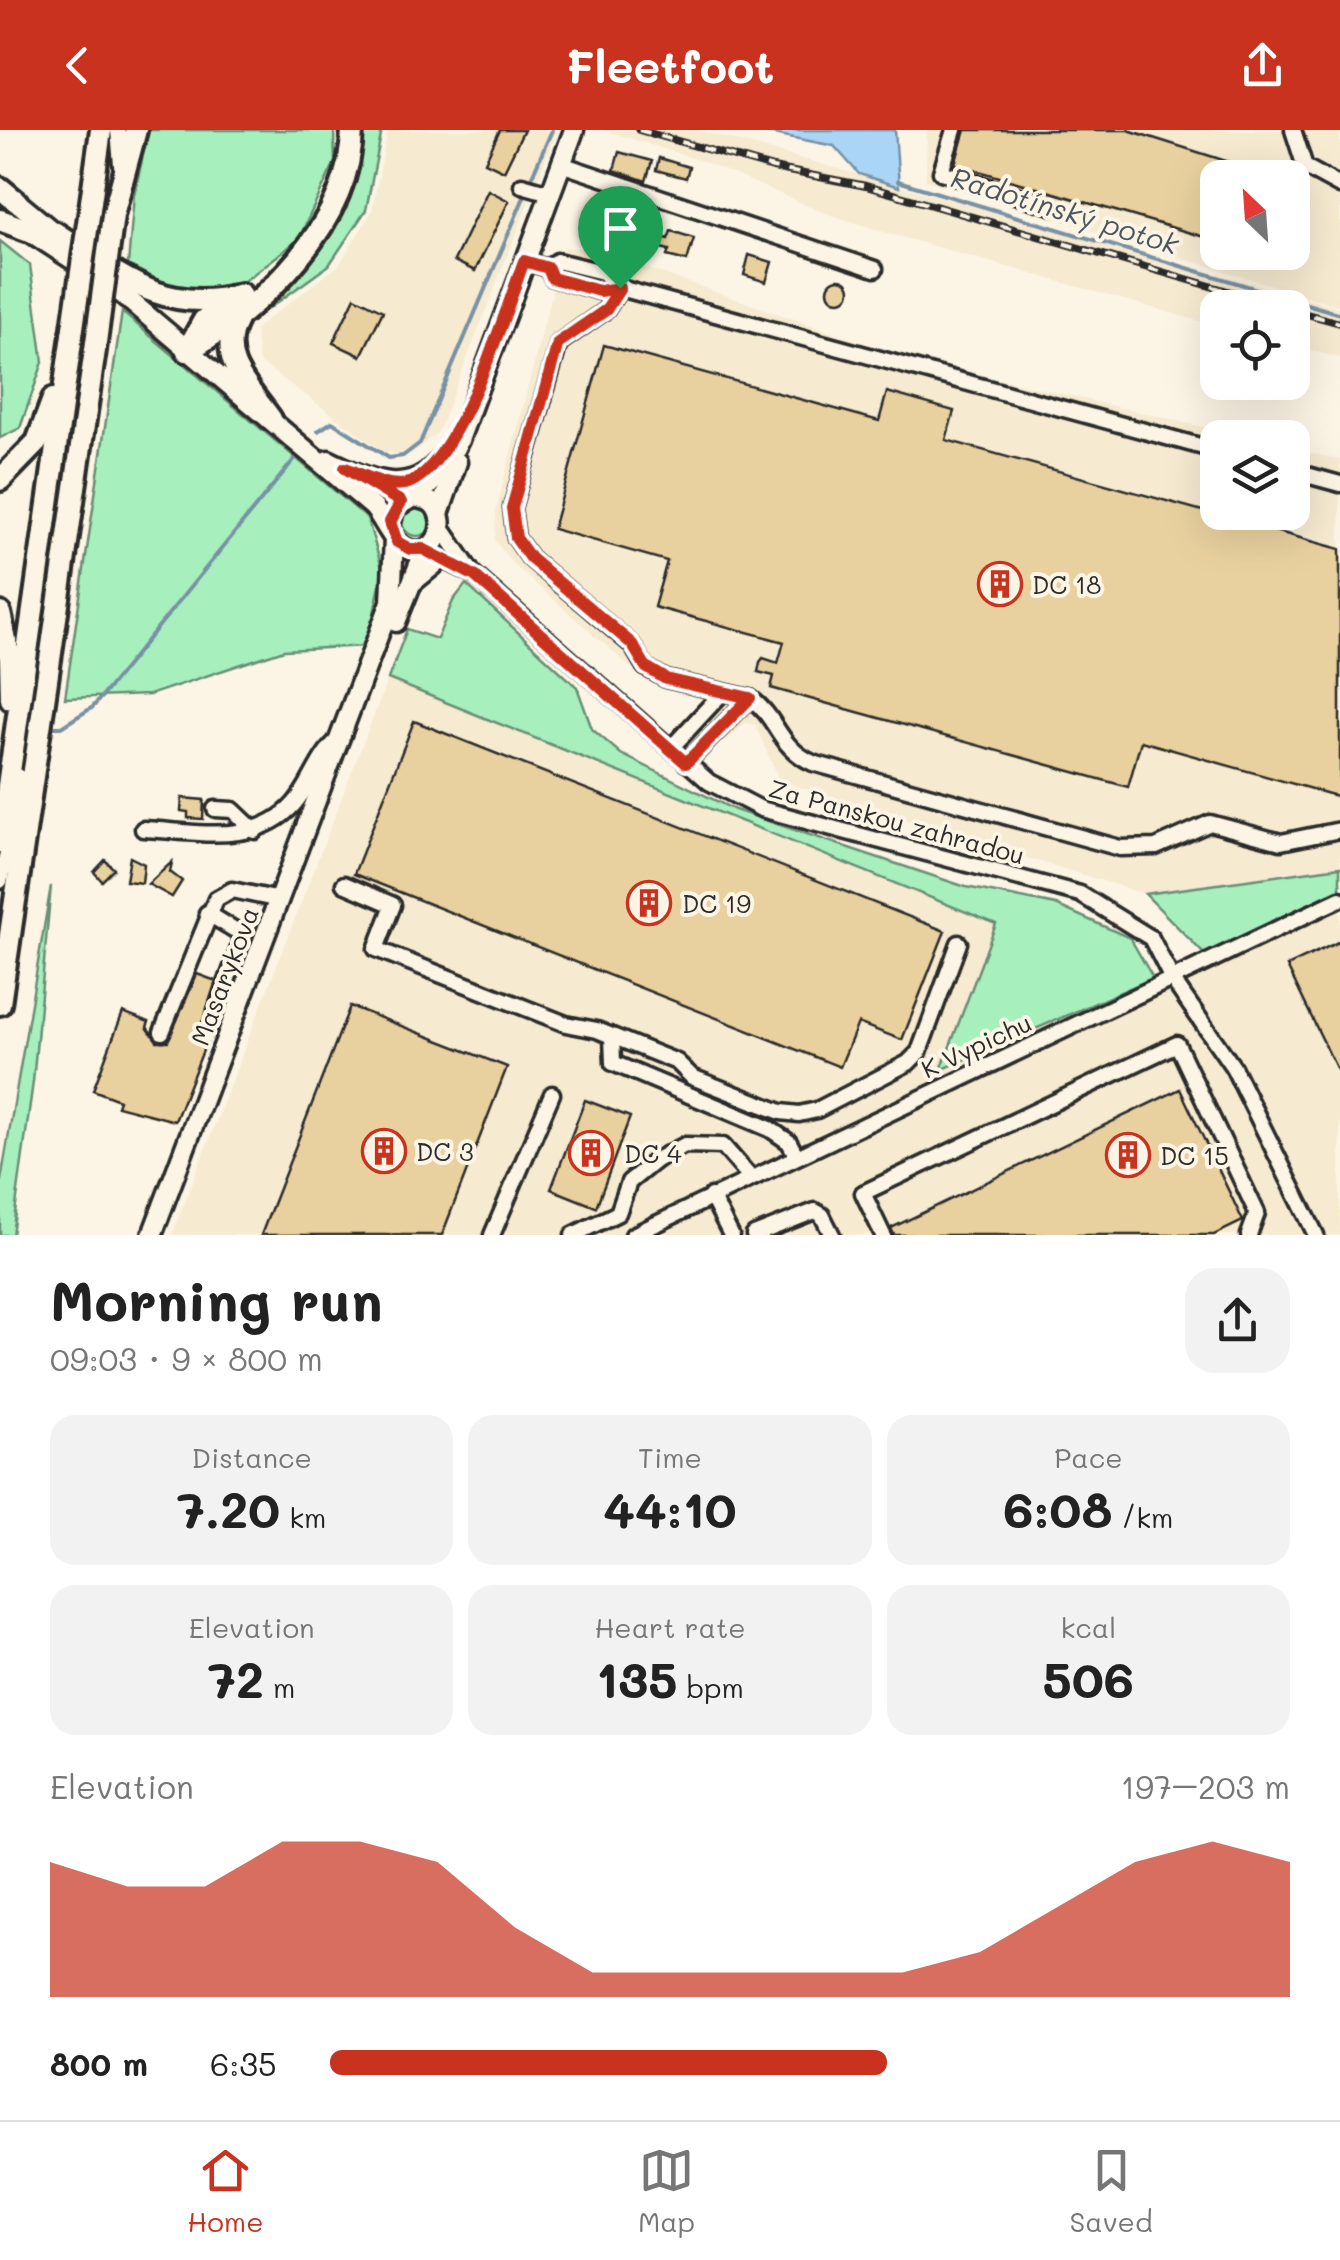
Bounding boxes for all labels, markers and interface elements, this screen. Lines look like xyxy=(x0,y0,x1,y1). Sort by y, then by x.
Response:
text: Fleetfoot xyxy=(566,36,774,94)
icon: back xyxy=(50,38,105,93)
icon: share xyxy=(1235,38,1290,93)
water label: Radotínský potok xyxy=(947,158,1184,262)
north arrow xyxy=(1200,160,1310,270)
map controls xyxy=(1200,160,1310,530)
pin xyxy=(578,186,663,289)
icon: arrive xyxy=(593,201,648,256)
button: locate xyxy=(1200,290,1310,400)
button: layers xyxy=(1200,420,1310,530)
building icon: DC 18 xyxy=(977,561,1023,607)
place label: DC 18 xyxy=(1032,568,1101,600)
street label: Za Panskou zahradou xyxy=(766,772,1028,870)
building icon: DC 19 xyxy=(626,880,672,926)
place label: DC 19 xyxy=(682,887,751,919)
street label: Masarykova xyxy=(183,902,266,1050)
street label: K Vypichu xyxy=(916,1006,1037,1085)
building icon: DC 3 xyxy=(361,1128,407,1174)
building icon: DC 4 xyxy=(568,1130,614,1176)
building icon: DC 15 xyxy=(1105,1132,1151,1178)
place label: DC 3 xyxy=(416,1135,474,1167)
place label: DC 4 xyxy=(624,1137,682,1169)
place label: DC 15 xyxy=(1160,1139,1229,1171)
text: Morning run xyxy=(50,1263,383,1335)
button: share xyxy=(1185,1268,1290,1373)
text: 09:03 · 9 × 800 m xyxy=(50,1337,323,1379)
text: Distance xyxy=(191,1439,312,1475)
text: Time xyxy=(638,1439,702,1475)
text: Pace xyxy=(1054,1439,1123,1475)
text: 7.20 xyxy=(177,1475,280,1541)
text: 44:10 xyxy=(603,1475,737,1541)
text: 6:08 xyxy=(1003,1475,1113,1541)
text: km xyxy=(280,1499,326,1535)
text: /km xyxy=(1113,1499,1173,1535)
text: Elevation xyxy=(189,1609,315,1645)
text: Heart rate xyxy=(594,1609,746,1645)
text: kcal xyxy=(1060,1609,1116,1645)
text: 72 xyxy=(208,1645,264,1711)
text: 135 xyxy=(596,1645,677,1711)
text: 506 xyxy=(1043,1645,1134,1711)
text: m xyxy=(264,1669,295,1705)
text: bpm xyxy=(677,1669,744,1705)
text: Elevation xyxy=(50,1765,194,1807)
text: 197–203 m xyxy=(1121,1765,1290,1807)
text: 800 m xyxy=(50,2042,148,2084)
text: 6:35 xyxy=(210,2042,277,2084)
tab: Home xyxy=(187,2143,263,2239)
tab: Map xyxy=(638,2143,695,2239)
tab: Saved xyxy=(1070,2143,1153,2239)

